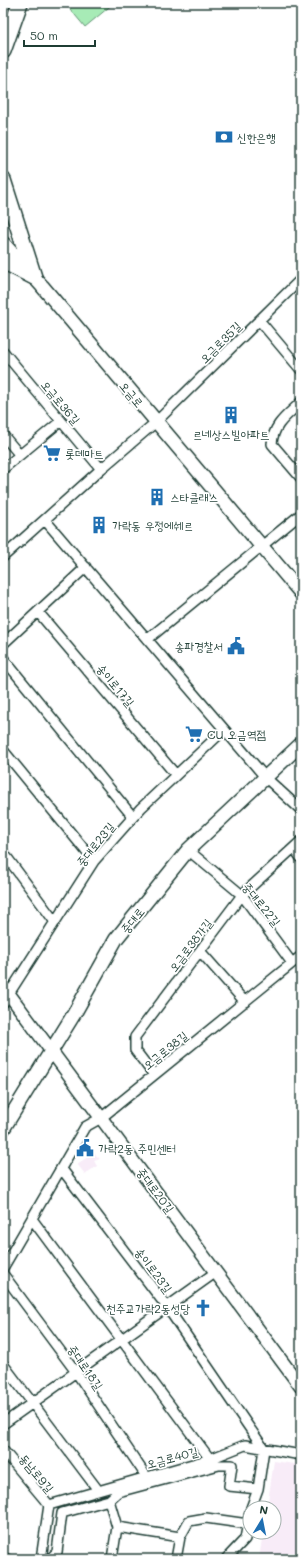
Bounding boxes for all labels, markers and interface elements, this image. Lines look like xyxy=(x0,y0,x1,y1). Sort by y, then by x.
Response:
scale bar xyxy=(24,22,95,48)
text: 50 m xyxy=(30,27,58,43)
bank icon: 신한은행 xyxy=(214,127,234,147)
place label: 신한은행 xyxy=(237,129,276,145)
street label: 오금로35길 xyxy=(196,317,245,366)
street label: 오금로36길 xyxy=(38,377,84,428)
street label: 오금로 xyxy=(117,378,147,410)
building icon: 르네상스빌아파트 xyxy=(221,405,241,425)
place label: 르네상스빌아파트 xyxy=(192,426,270,442)
supermarket icon: 롯데마트 xyxy=(42,443,62,463)
place label: 롯데마트 xyxy=(65,445,104,461)
building icon: 스타클래스 xyxy=(147,487,167,507)
place label: 스타클래스 xyxy=(170,489,218,505)
building icon: 가락동 우정에쉐르 xyxy=(89,515,109,535)
place label: 가락동 우정에쉐르 xyxy=(112,517,193,533)
public building icon: 송파경찰서 xyxy=(226,636,246,656)
place label: 송파경찰서 xyxy=(175,638,223,654)
street label: 송이로17길 xyxy=(94,660,139,710)
supermarket icon: CU 오금역점 xyxy=(184,724,204,744)
place label: CU 오금역점 xyxy=(207,726,266,742)
street label: 중대로23길 xyxy=(72,818,118,869)
street label: 중대로22길 xyxy=(239,879,285,930)
street label: 중대로 xyxy=(117,904,147,936)
street label: 오금로38가길 xyxy=(165,915,215,975)
street label: 오금로38길 xyxy=(139,1027,191,1073)
public building icon: 가락2동 주민센터 xyxy=(75,1138,95,1158)
place label: 가락2동 주민센터 xyxy=(98,1140,176,1156)
street label: 중대로20길 xyxy=(134,1164,178,1216)
street label: 송이로23길 xyxy=(132,1244,176,1296)
church icon: 천주교가락2동성당 xyxy=(193,1298,213,1318)
place label: 천주교가락2동성당 xyxy=(106,1300,190,1316)
street label: 중대로18길 xyxy=(65,1341,107,1393)
street label: 오금로40길 xyxy=(144,1442,200,1472)
street label: 동남로9길 xyxy=(16,1450,58,1496)
north arrow xyxy=(242,1500,282,1540)
text: N xyxy=(258,1502,269,1518)

